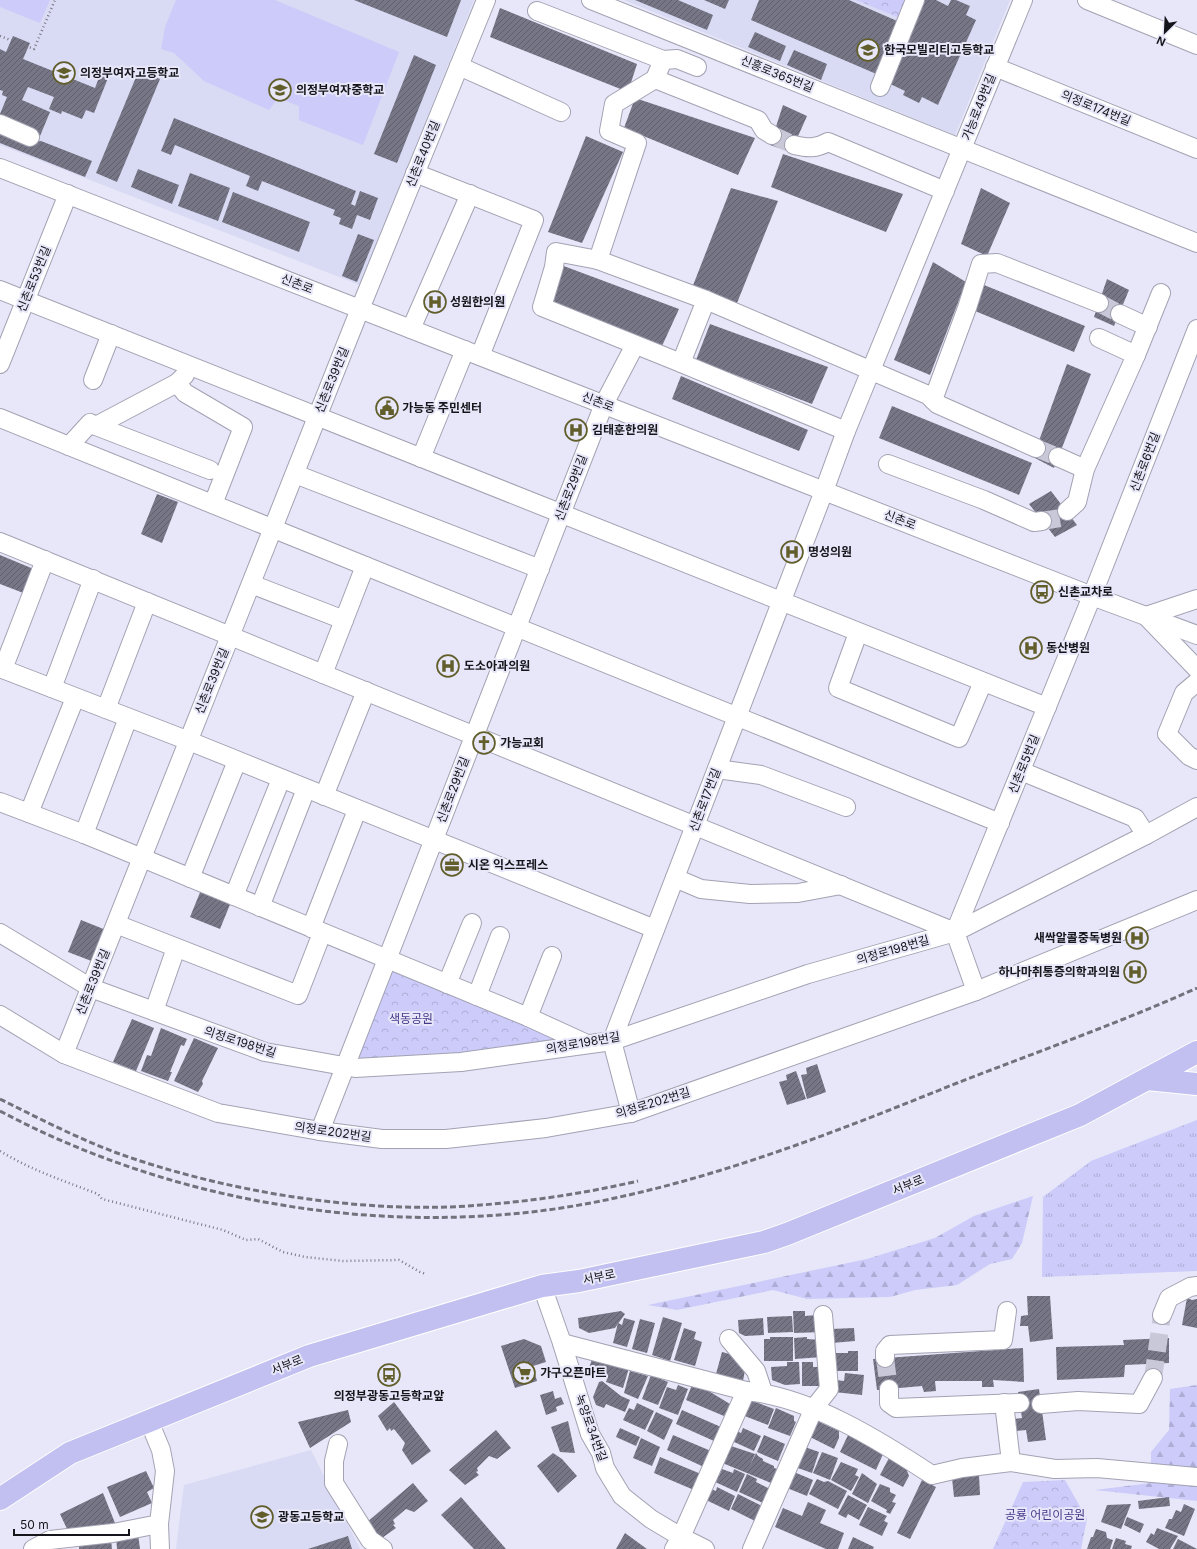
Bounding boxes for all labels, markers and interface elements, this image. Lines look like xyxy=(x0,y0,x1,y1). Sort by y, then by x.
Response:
north arrow xyxy=(1145,12,1185,52)
text: N xyxy=(1154,33,1168,49)
school or university icon: 한국모빌리티고등학교 xyxy=(855,37,881,63)
place label: 한국모빌리티고등학교 xyxy=(884,42,994,57)
street label: 신흥로365번길 xyxy=(739,52,816,95)
school or university icon: 의정부여자고등학교 xyxy=(51,60,77,86)
place label: 의정부여자고등학교 xyxy=(80,65,179,80)
street label: 가능로49번길 xyxy=(958,71,999,142)
school or university icon: 의정부여자중학교 xyxy=(267,77,293,103)
place label: 의정부여자중학교 xyxy=(296,82,384,97)
street label: 의정로174번길 xyxy=(1059,87,1133,128)
street label: 신촌로40번길 xyxy=(402,118,443,189)
street label: 신촌로53번길 xyxy=(13,244,54,314)
street label: 신촌로 xyxy=(279,271,315,296)
hospital icon: 성원한의원 xyxy=(422,289,448,315)
place label: 성원한의원 xyxy=(450,294,505,309)
street label: 신촌로39번길 xyxy=(311,345,352,415)
street label: 신촌로 xyxy=(580,389,616,414)
public building icon: 가능동 주민센터 xyxy=(374,395,400,421)
place label: 가능동 주민센터 xyxy=(402,400,482,415)
hospital icon: 김태훈한의원 xyxy=(563,417,589,443)
place label: 김태훈한의원 xyxy=(592,422,658,437)
street label: 신촌로6번길 xyxy=(1126,430,1163,494)
street label: 신촌로29번길 xyxy=(551,452,590,523)
street label: 신촌로 xyxy=(882,507,918,532)
hospital icon: 명성의원 xyxy=(779,539,805,565)
place label: 명성의원 xyxy=(808,544,852,559)
bus stop icon: 신촌교차로 xyxy=(1029,579,1055,605)
place label: 신촌교차로 xyxy=(1058,584,1113,599)
hospital icon: 동산병원 xyxy=(1018,635,1044,661)
place label: 동산병원 xyxy=(1046,640,1090,655)
street label: 신촌로39번길 xyxy=(191,646,232,716)
hospital icon: 도소아과의원 xyxy=(435,653,461,679)
place label: 도소아과의원 xyxy=(464,658,530,673)
church icon: 가능교회 xyxy=(471,730,497,756)
street label: 신촌로5번길 xyxy=(1005,732,1042,796)
place label: 가능교회 xyxy=(500,735,544,750)
street label: 신촌로29번길 xyxy=(433,754,472,825)
street label: 신촌로17번길 xyxy=(686,766,724,834)
office icon: 시온 익스프레스 xyxy=(439,852,465,878)
place label: 시온 익스프레스 xyxy=(468,857,548,872)
hospital icon: 새싹알콜중독병원 xyxy=(1124,925,1150,951)
place label: 새싹알콜중독병원 xyxy=(1034,930,1122,945)
street label: 의정로198번길 xyxy=(855,932,931,967)
street label: 신촌로39번길 xyxy=(72,947,113,1017)
hospital icon: 하나마취통증의학과의원 xyxy=(1122,959,1148,985)
place label: 하나마취통증의학과의원 xyxy=(999,964,1120,979)
park label: 색동공원 xyxy=(389,1011,433,1026)
street label: 의정로198번길 xyxy=(202,1023,278,1060)
street label: 의정로198번길 xyxy=(545,1029,621,1056)
street label: 의정로202번길 xyxy=(614,1084,692,1121)
street label: 의정로202번길 xyxy=(294,1119,372,1144)
street label: 서부로 xyxy=(890,1171,926,1198)
street label: 서부로 xyxy=(581,1266,617,1287)
street label: 서부로 xyxy=(269,1351,305,1378)
supermarket icon: 가구오픈마트 xyxy=(511,1360,537,1386)
bus stop icon: 의정부광동고등학교앞 xyxy=(376,1362,402,1388)
place label: 가구오픈마트 xyxy=(540,1365,606,1380)
place label: 의정부광동고등학교앞 xyxy=(334,1388,444,1403)
street label: 녹양로34번길 xyxy=(572,1392,611,1463)
school or university icon: 광동고등학교 xyxy=(249,1504,275,1530)
park label: 공룡 어린이공원 xyxy=(1005,1507,1085,1522)
place label: 광동고등학교 xyxy=(278,1509,344,1524)
scale bar xyxy=(14,1511,129,1537)
text: 50 m xyxy=(20,1517,49,1532)

